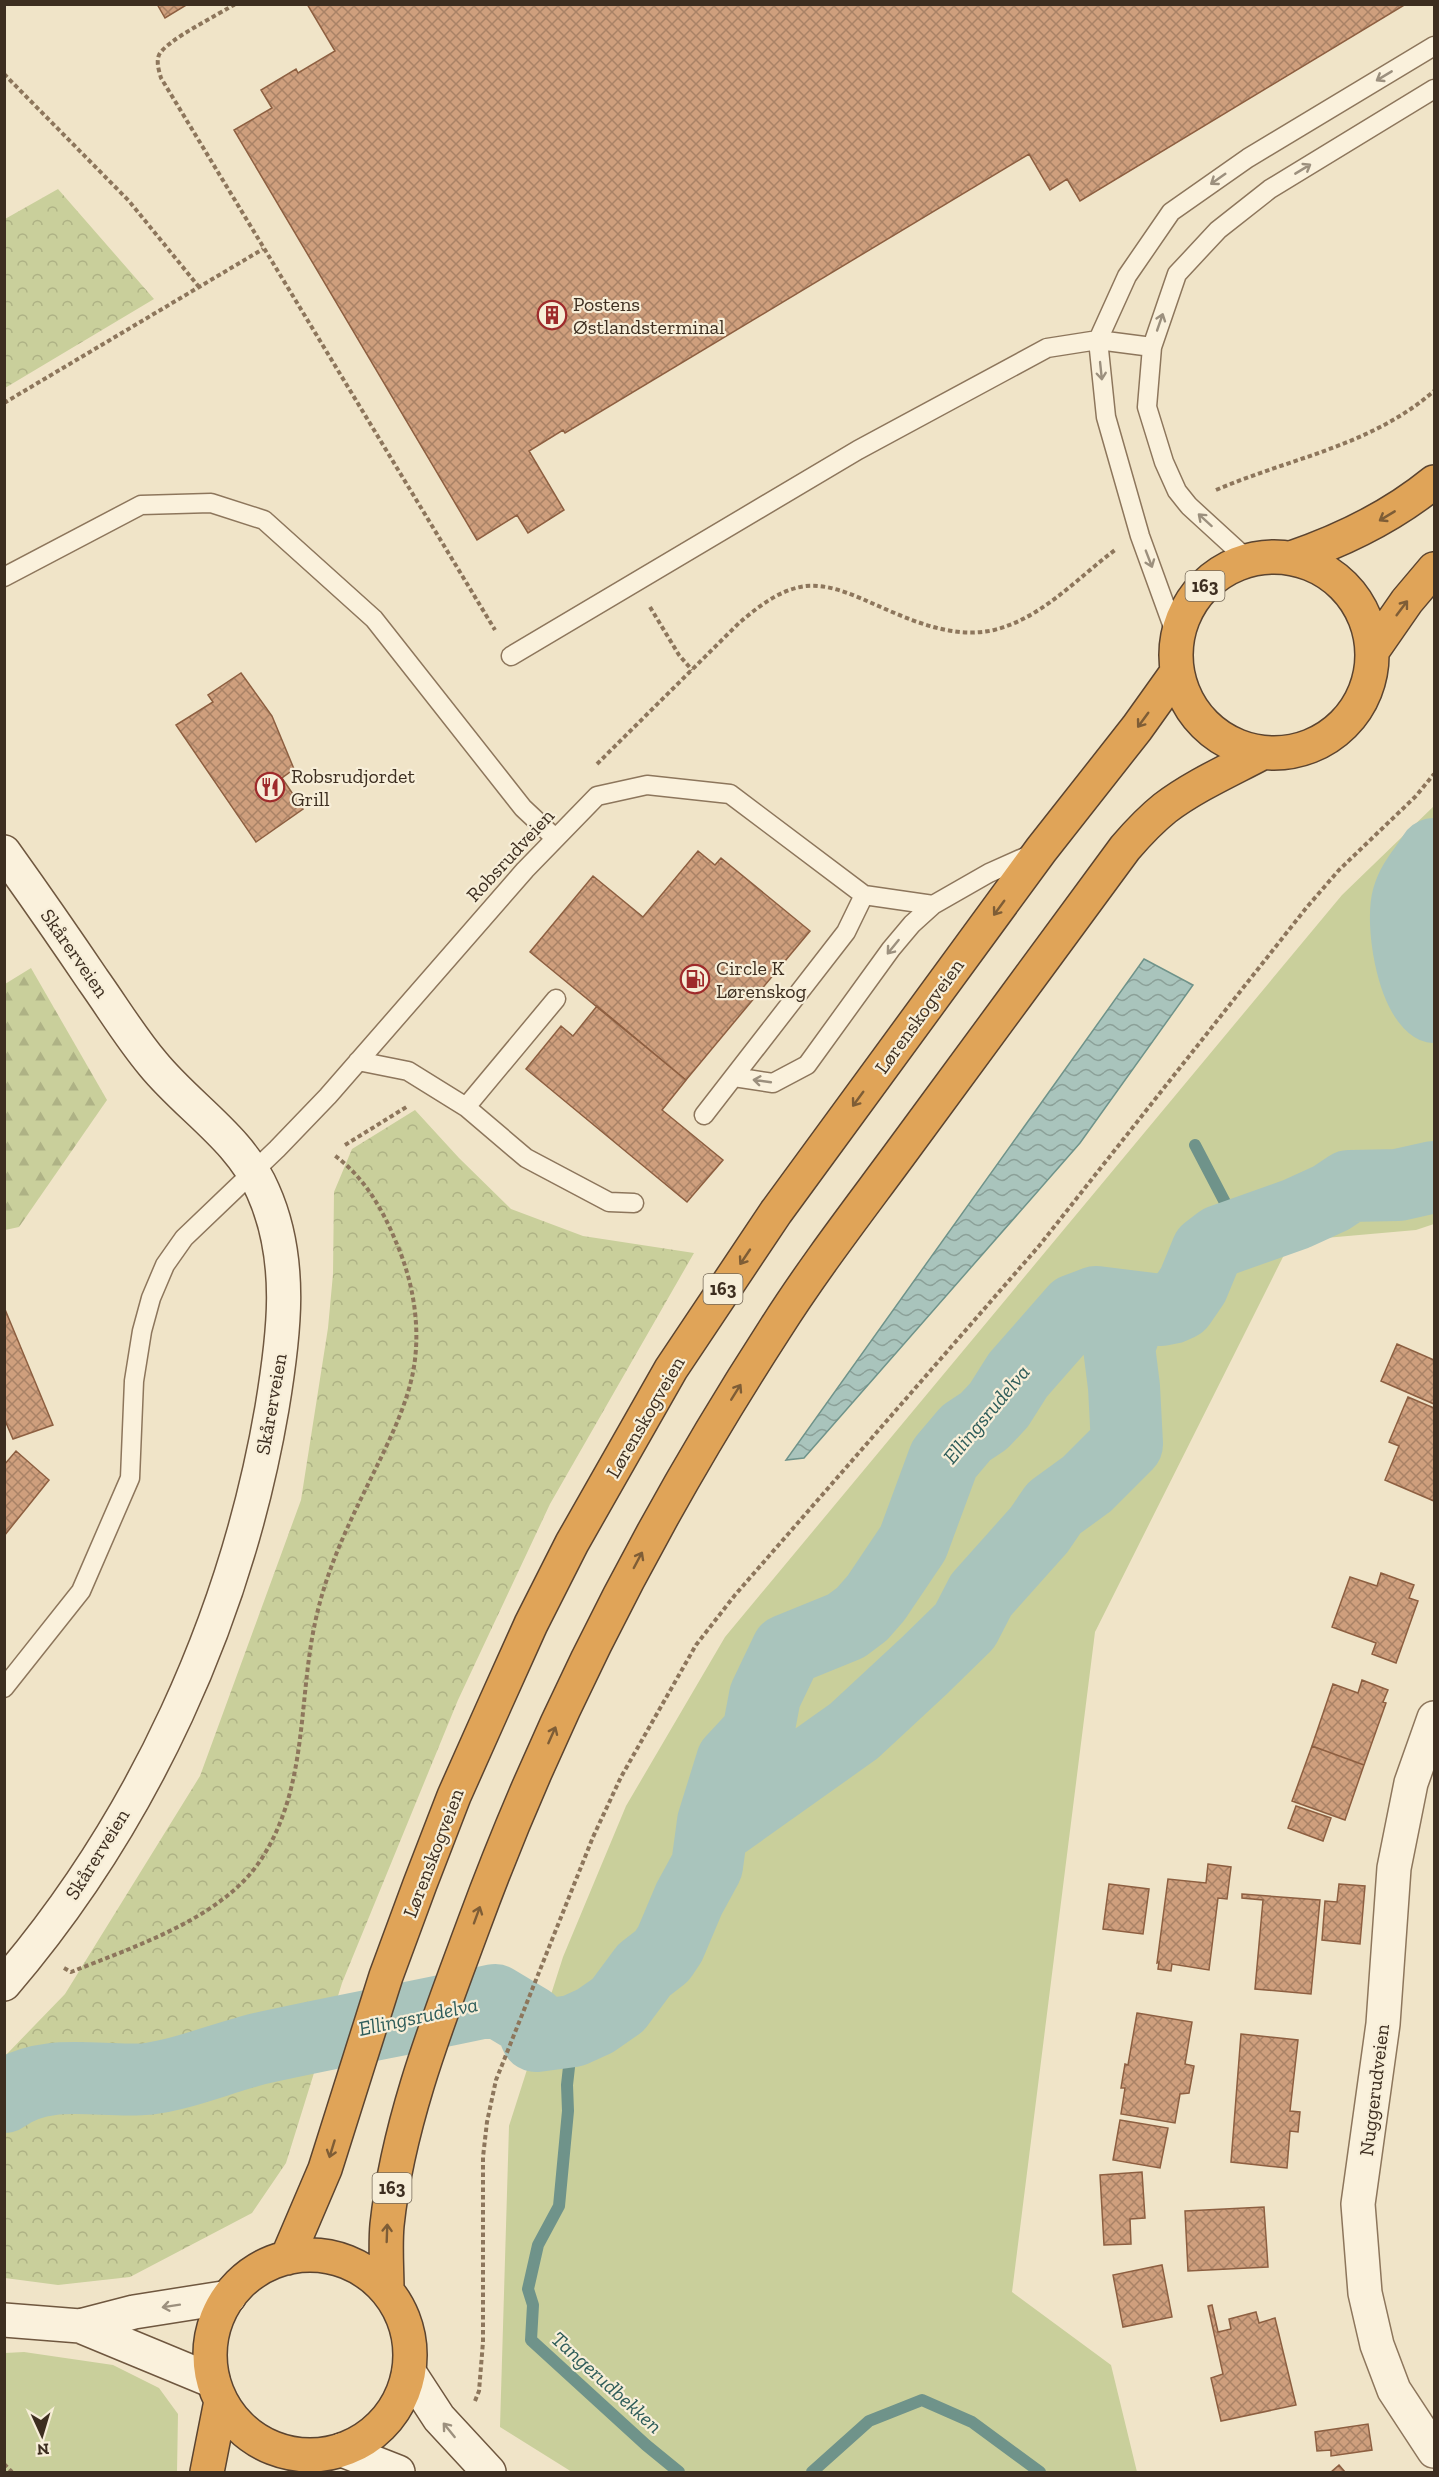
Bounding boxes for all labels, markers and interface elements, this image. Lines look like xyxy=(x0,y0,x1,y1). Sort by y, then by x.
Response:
one-way arrow xyxy=(1376,71,1393,83)
one-way arrow xyxy=(1294,163,1311,175)
one-way arrow xyxy=(1211,173,1227,185)
place label: Postens Østlandsterminal xyxy=(573,292,725,339)
building icon: Postens Østlandsterminal xyxy=(536,299,568,331)
one-way arrow xyxy=(1156,314,1167,332)
one-way arrow xyxy=(1096,361,1107,380)
one-way arrow xyxy=(1379,510,1396,522)
one-way arrow xyxy=(1198,513,1213,527)
one-way arrow xyxy=(1144,549,1155,568)
road number: 163 xyxy=(1186,571,1224,601)
one-way arrow xyxy=(1396,601,1408,617)
one-way arrow xyxy=(1137,711,1149,727)
place label: Robsrudjordet Grill xyxy=(291,764,415,811)
restaurant icon: Robsrudjordet Grill xyxy=(254,771,286,803)
street label: Robsrudveien xyxy=(461,803,559,906)
one-way arrow xyxy=(993,899,1005,915)
street label: Skårerveien xyxy=(36,904,115,1002)
one-way arrow xyxy=(886,939,899,955)
street label: Lørenskogveien xyxy=(869,953,969,1078)
place label: Circle K Lørenskog xyxy=(716,956,807,1003)
fuel station icon: Circle K Lørenskog xyxy=(679,963,711,995)
one-way arrow xyxy=(752,1075,772,1086)
one-way arrow xyxy=(852,1090,865,1106)
one-way arrow xyxy=(738,1249,751,1266)
road number: 163 xyxy=(704,1274,742,1304)
street label: Skårerveien xyxy=(250,1351,292,1457)
street label: Lørenskogveien xyxy=(601,1352,690,1482)
water label: Ellingsrudelva xyxy=(937,1360,1035,1468)
one-way arrow xyxy=(729,1383,742,1400)
one-way arrow xyxy=(632,1552,644,1569)
one-way arrow xyxy=(547,1727,559,1745)
street label: Lørenskogveien xyxy=(397,1785,469,1921)
street label: Skårerveien xyxy=(60,1804,135,1904)
one-way arrow xyxy=(472,1906,483,1925)
water label: Ellingsrudelva xyxy=(356,1991,480,2041)
street label: Nuggerudveien xyxy=(1354,2022,1394,2157)
one-way arrow xyxy=(325,2139,336,2158)
road number: 163 xyxy=(372,2173,412,2203)
one-way arrow xyxy=(382,2223,393,2243)
one-way arrow xyxy=(161,2301,181,2312)
water label: Tangerudbekken xyxy=(547,2326,668,2438)
north arrow xyxy=(12,2405,72,2465)
one-way arrow xyxy=(442,2422,455,2438)
text: N xyxy=(36,2440,50,2459)

